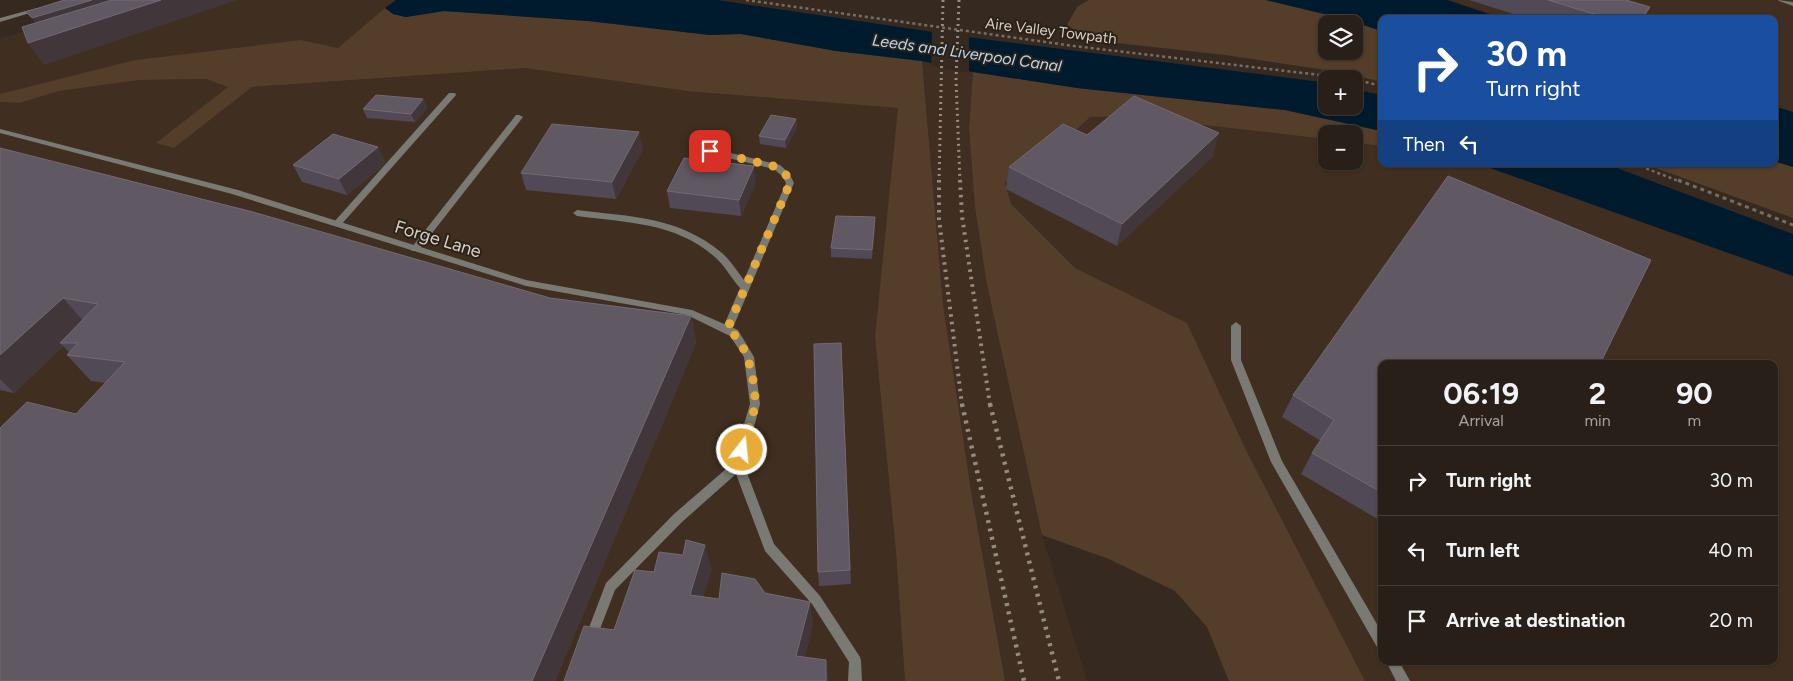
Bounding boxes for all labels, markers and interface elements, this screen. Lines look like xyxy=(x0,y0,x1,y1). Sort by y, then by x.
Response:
street label: Aire Valley Towpath xyxy=(984,14,1118,48)
map controls xyxy=(1318,15,1363,170)
button: layers xyxy=(1318,15,1363,60)
water label: Leeds and Liverpool Canal xyxy=(871,30,1063,76)
text: 30 m xyxy=(1486,33,1567,75)
icon: right xyxy=(1403,35,1468,100)
button: + xyxy=(1318,70,1363,115)
text: Turn right xyxy=(1486,75,1581,102)
button: − xyxy=(1318,125,1363,170)
pin xyxy=(689,130,731,172)
icon: left xyxy=(1455,130,1483,158)
text: Then xyxy=(1403,133,1445,156)
icon: arrive xyxy=(696,137,724,165)
street label: Forge Lane xyxy=(392,215,484,263)
text: 06:19 xyxy=(1443,375,1519,412)
text: 2 xyxy=(1589,375,1606,412)
text: 90 xyxy=(1676,375,1713,412)
text: Arrival xyxy=(1459,411,1504,430)
text: min xyxy=(1584,411,1611,430)
text: m xyxy=(1688,411,1701,430)
position arrow xyxy=(715,423,767,475)
icon: right xyxy=(1403,467,1431,495)
text: Turn right xyxy=(1446,469,1532,492)
text: 30 m xyxy=(1710,469,1753,492)
icon: left xyxy=(1403,537,1431,565)
text: Turn left xyxy=(1446,539,1520,562)
text: 40 m xyxy=(1708,539,1753,562)
icon: arrive xyxy=(1403,607,1431,635)
text: Arrive at destination xyxy=(1446,609,1625,632)
text: 20 m xyxy=(1709,609,1753,632)

